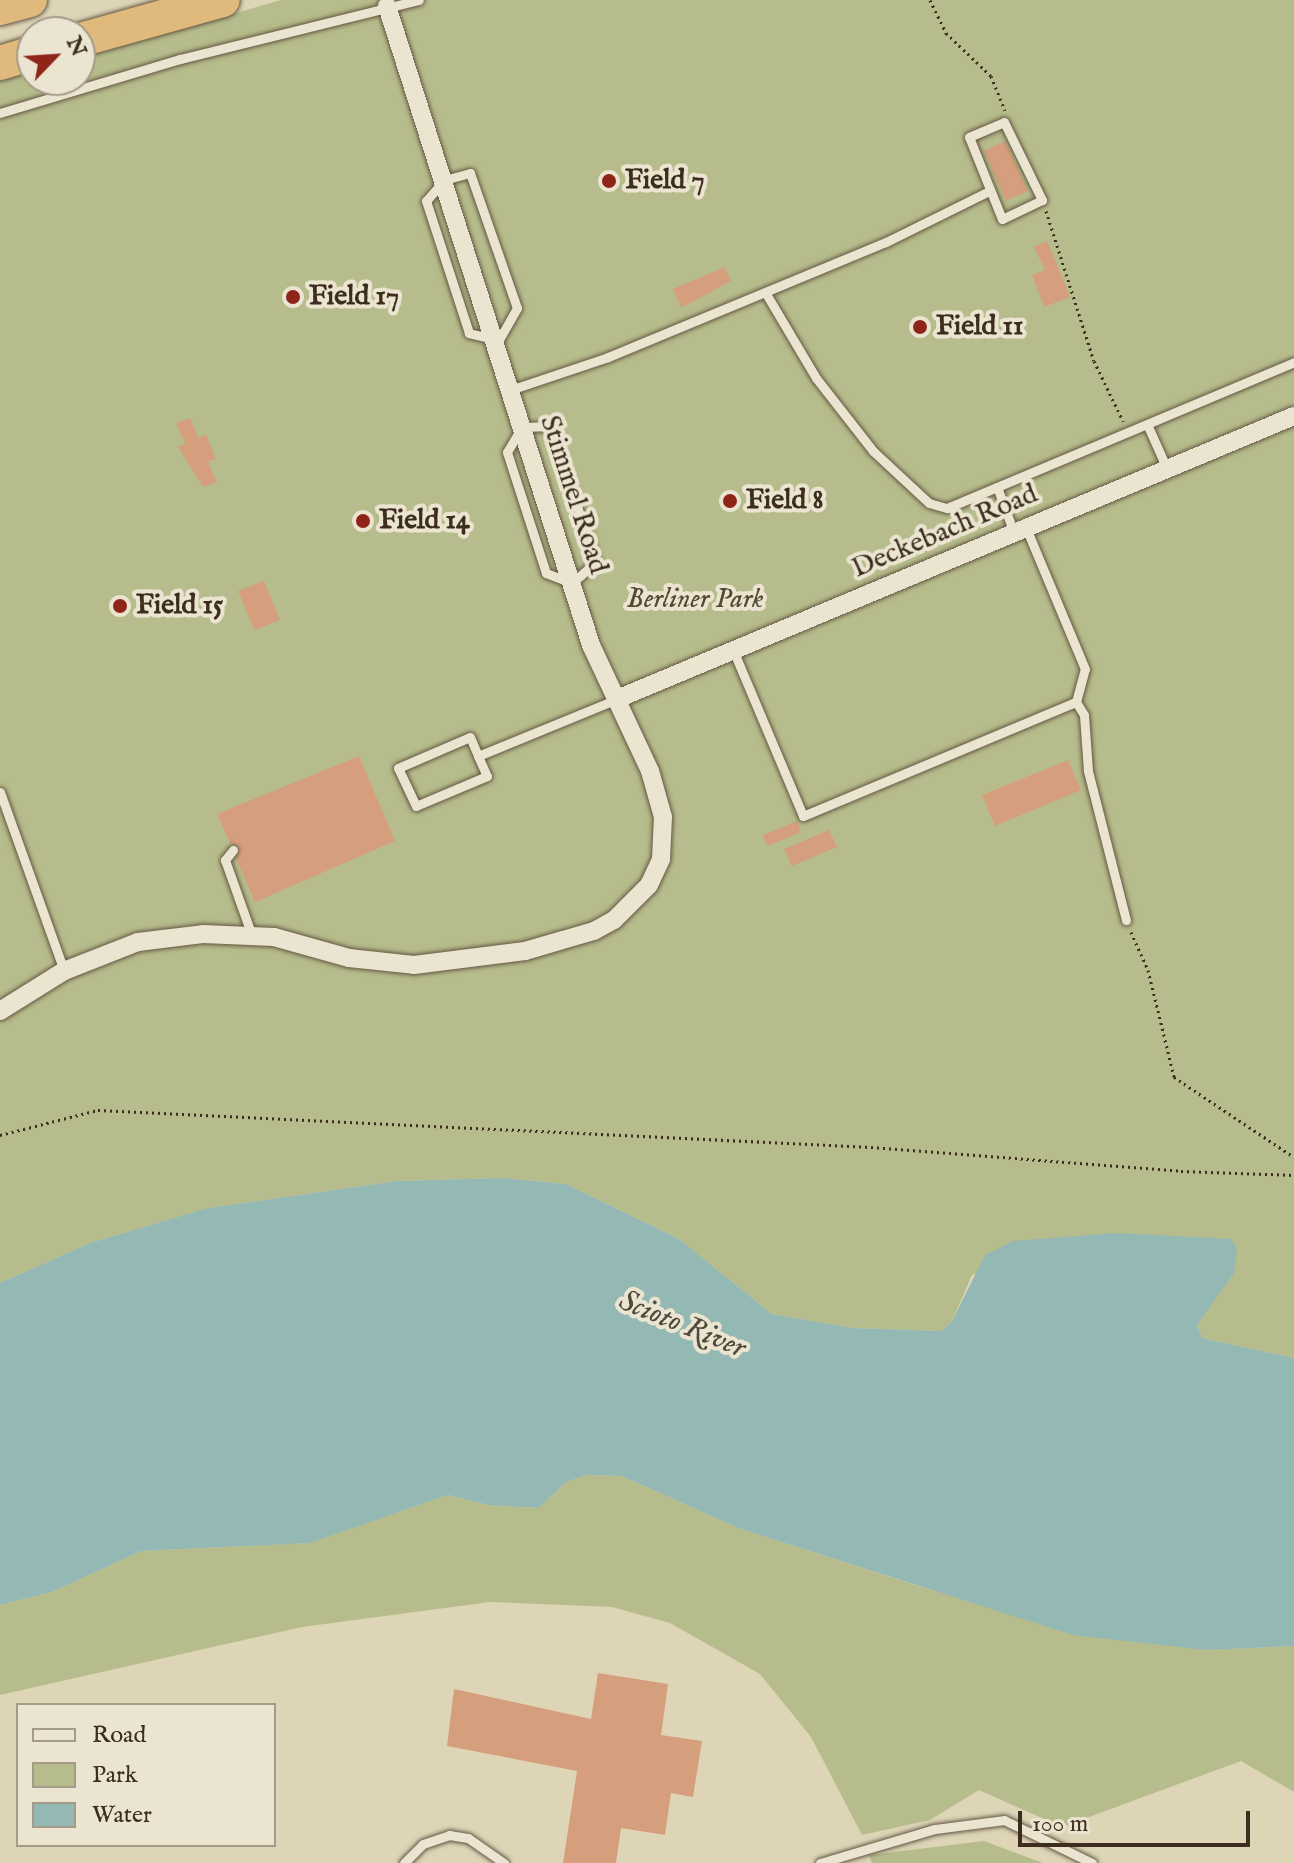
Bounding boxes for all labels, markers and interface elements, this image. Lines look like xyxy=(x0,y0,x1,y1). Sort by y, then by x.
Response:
north arrow xyxy=(16,16,96,96)
text: N xyxy=(59,32,93,61)
place label: Field 7 xyxy=(625,164,705,198)
marker: Field 7 xyxy=(600,172,618,190)
place label: Field 17 xyxy=(309,280,399,314)
marker: Field 17 xyxy=(284,288,302,306)
place label: Field 11 xyxy=(936,310,1023,344)
marker: Field 11 xyxy=(911,318,929,336)
street label: Stimmel Road xyxy=(532,412,614,578)
street label: Deckebach Road xyxy=(847,478,1043,586)
place label: Field 8 xyxy=(746,484,824,518)
marker: Field 8 xyxy=(721,492,739,510)
place label: Field 14 xyxy=(379,504,470,538)
marker: Field 14 xyxy=(354,512,372,530)
park label: Berliner Park xyxy=(627,583,763,617)
place label: Field 15 xyxy=(136,589,223,623)
marker: Field 15 xyxy=(111,597,129,615)
water label: Scioto River xyxy=(613,1283,751,1367)
legend xyxy=(16,1703,276,1847)
text: Road xyxy=(92,1720,146,1751)
text: Park xyxy=(92,1760,138,1791)
scale bar xyxy=(1022,1795,1254,1845)
text: Water xyxy=(92,1800,152,1831)
text: 100 m xyxy=(1032,1809,1088,1840)

